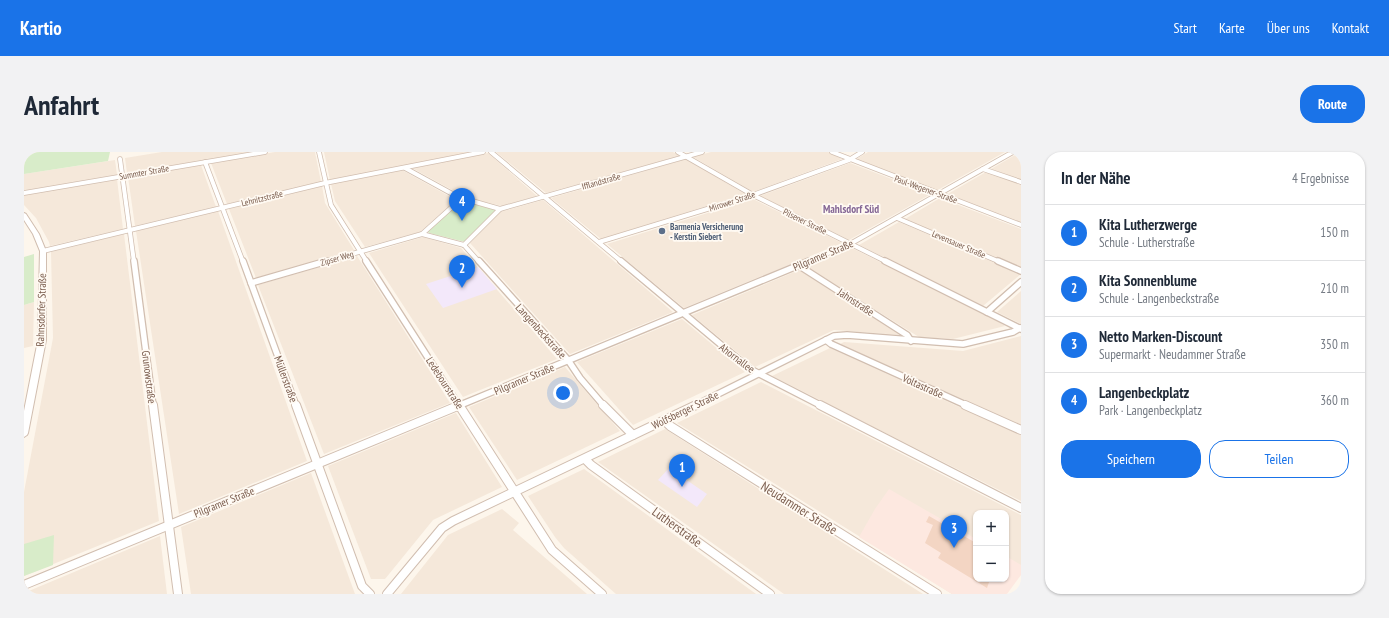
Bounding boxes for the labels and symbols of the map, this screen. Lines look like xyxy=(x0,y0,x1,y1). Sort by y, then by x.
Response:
street label: Summter Straße xyxy=(118,162,170,182)
street label: Ifflandstraße xyxy=(580,170,622,192)
street label: Paul-Wegener-Straße xyxy=(893,173,959,206)
street label: Lehnitzstraße xyxy=(240,187,284,208)
pin: 4 xyxy=(449,188,475,221)
street label: Mirower Straße xyxy=(708,188,757,214)
district label: Mahlsdorf Süd xyxy=(823,202,879,216)
street label: Pilsener Straße xyxy=(781,206,829,236)
place label: Barmenia Versicherung - Kerstin Siebert xyxy=(670,221,743,242)
marker: Barmenia Versicherung - Kerstin Siebert xyxy=(657,226,667,236)
street label: Levensauer Straße xyxy=(931,228,988,260)
street label: Pilgramer Straße xyxy=(791,236,856,274)
street label: Zipser Weg xyxy=(319,248,355,268)
pin: 2 xyxy=(449,255,475,288)
street label: Rahnsdorfer Straße xyxy=(33,273,49,347)
street label: Jahnstraße xyxy=(834,284,877,319)
street label: Langenbeckstraße xyxy=(513,301,570,362)
street label: Ahornallee xyxy=(716,340,758,376)
street label: Grunowstraße xyxy=(139,350,159,405)
street label: Müllerstraße xyxy=(271,354,301,405)
street label: Ledebourstraße xyxy=(423,354,467,412)
street label: Pilgramer Straße xyxy=(492,360,557,398)
street label: Voltastraße xyxy=(899,370,946,401)
your location xyxy=(553,383,573,403)
street label: Wolfsberger Straße xyxy=(649,388,721,432)
pin: 1 xyxy=(669,454,695,487)
street label: Neudammer Straße xyxy=(758,478,840,538)
street label: Pilgramer Straße xyxy=(192,483,257,521)
street label: Lutherstraße xyxy=(649,503,705,551)
pin: 3 xyxy=(941,515,967,548)

